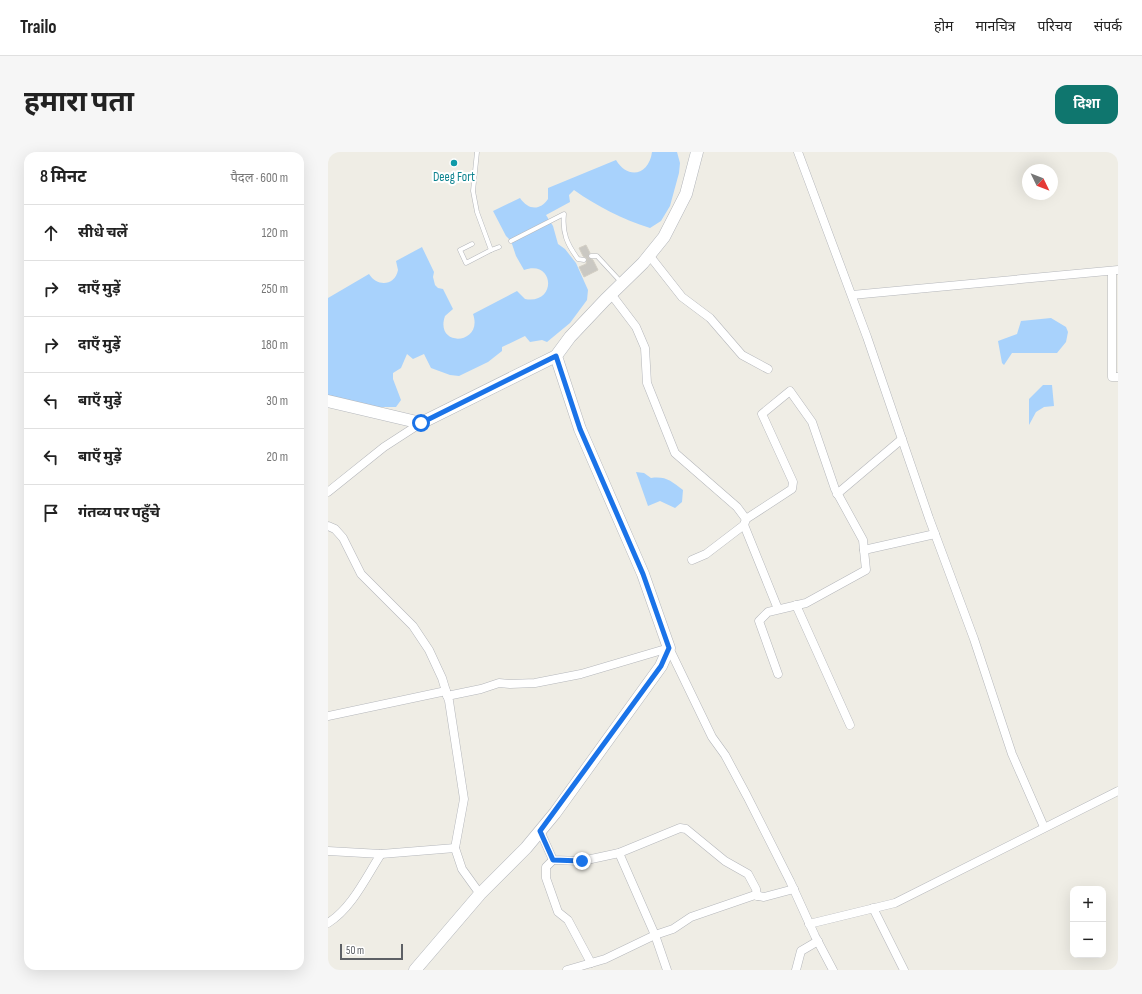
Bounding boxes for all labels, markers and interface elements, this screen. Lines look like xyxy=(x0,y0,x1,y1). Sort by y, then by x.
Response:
text: Trailo xyxy=(20,16,57,39)
text: होम xyxy=(934,18,953,35)
text: मानचित्र xyxy=(975,18,1016,35)
text: परिचय xyxy=(1038,18,1072,35)
text: संपर्क xyxy=(1094,18,1122,35)
button: दिशा xyxy=(1055,85,1118,124)
text: हमारा पता xyxy=(24,86,134,119)
marker: Deeg Fort xyxy=(449,158,459,168)
north arrow xyxy=(1022,164,1058,200)
text: 8 मिनट xyxy=(40,167,86,187)
place label: Deeg Fort xyxy=(433,169,475,185)
text: पैदल · 600 m xyxy=(230,170,288,186)
icon: ahead xyxy=(40,222,62,244)
text: सीधे चलें xyxy=(78,223,128,242)
text: 120 m xyxy=(262,225,288,241)
icon: right xyxy=(40,278,62,300)
text: दाएँ मुड़ें xyxy=(78,279,121,298)
text: 250 m xyxy=(261,281,288,297)
icon: right xyxy=(40,334,62,356)
text: दाएँ मुड़ें xyxy=(78,335,121,354)
text: 180 m xyxy=(262,337,288,353)
icon: left xyxy=(40,390,62,412)
text: बाएँ मुड़ें xyxy=(78,391,121,410)
text: 30 m xyxy=(266,393,288,409)
route start xyxy=(412,414,430,432)
icon: left xyxy=(40,446,62,468)
text: बाएँ मुड़ें xyxy=(78,447,121,466)
text: 20 m xyxy=(266,449,288,465)
icon: arrive xyxy=(40,502,62,524)
text: गंतव्य पर पहुँचे xyxy=(78,503,160,522)
route end xyxy=(573,852,591,870)
map controls xyxy=(1070,886,1106,958)
button: + xyxy=(1070,886,1106,922)
button: − xyxy=(1070,922,1106,958)
scale bar xyxy=(340,942,403,961)
text: 50 m xyxy=(346,944,364,957)

